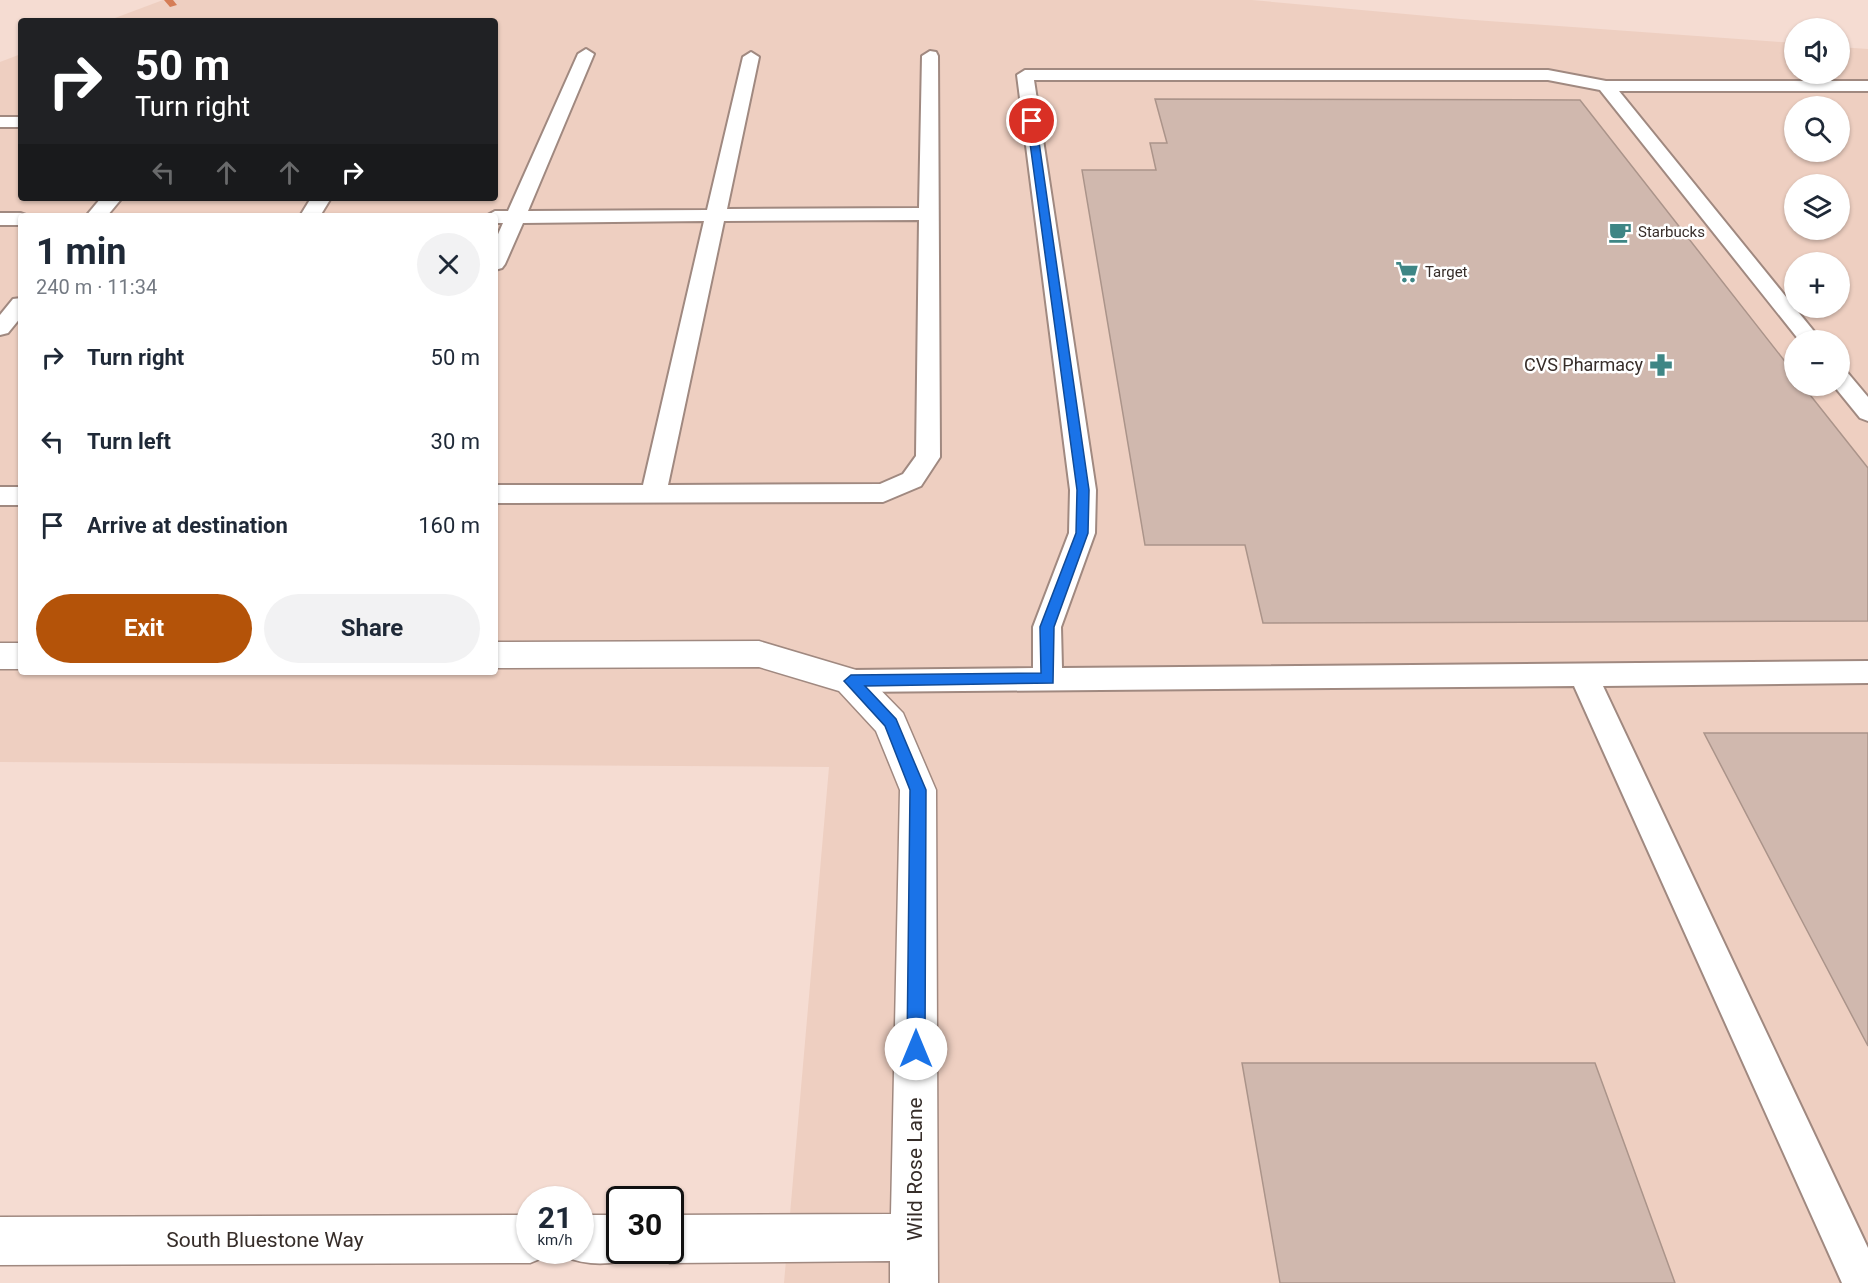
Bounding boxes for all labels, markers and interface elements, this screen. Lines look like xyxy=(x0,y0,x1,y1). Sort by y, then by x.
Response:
map controls xyxy=(1784,18,1850,396)
button: sound xyxy=(1784,18,1850,84)
text: 50 m xyxy=(135,41,230,90)
icon: right xyxy=(36,42,114,120)
text: Turn right xyxy=(135,91,250,123)
pin xyxy=(1006,95,1057,146)
button: search xyxy=(1784,96,1850,162)
icon: arrive xyxy=(1015,104,1048,137)
icon: left xyxy=(147,156,180,189)
icon: ahead xyxy=(210,156,243,189)
icon: ahead xyxy=(273,156,306,189)
icon: right xyxy=(336,156,369,189)
button: layers xyxy=(1784,174,1850,240)
cafe icon: Starbucks xyxy=(1607,219,1633,245)
place label: Starbucks xyxy=(1638,223,1705,241)
text: 1 min xyxy=(36,231,127,273)
button: close xyxy=(417,233,480,296)
button: + xyxy=(1784,252,1850,318)
supermarket icon: Target xyxy=(1394,259,1420,285)
place label: Target xyxy=(1425,263,1468,281)
text: 240 m · 11:34 xyxy=(36,275,157,299)
button: − xyxy=(1784,330,1850,396)
icon: right xyxy=(36,341,69,374)
text: Turn right xyxy=(87,345,184,370)
text: 50 m xyxy=(431,345,480,370)
pharmacy icon: CVS Pharmacy xyxy=(1648,352,1674,378)
place label: CVS Pharmacy xyxy=(1524,354,1643,375)
icon: left xyxy=(36,425,69,458)
text: Turn left xyxy=(87,429,171,454)
text: 30 m xyxy=(431,429,480,454)
icon: arrive xyxy=(36,509,69,542)
text: Arrive at destination xyxy=(87,513,288,538)
text: 160 m xyxy=(418,513,480,538)
button: Exit xyxy=(36,594,252,663)
button: Share xyxy=(264,594,480,663)
position arrow xyxy=(884,1017,948,1081)
street label: Wild Rose Lane xyxy=(903,1097,927,1241)
speed limit sign: 30 xyxy=(606,1186,684,1264)
text: 21 xyxy=(538,1200,572,1235)
street label: South Bluestone Way xyxy=(166,1228,364,1252)
text: km/h xyxy=(537,1231,573,1249)

